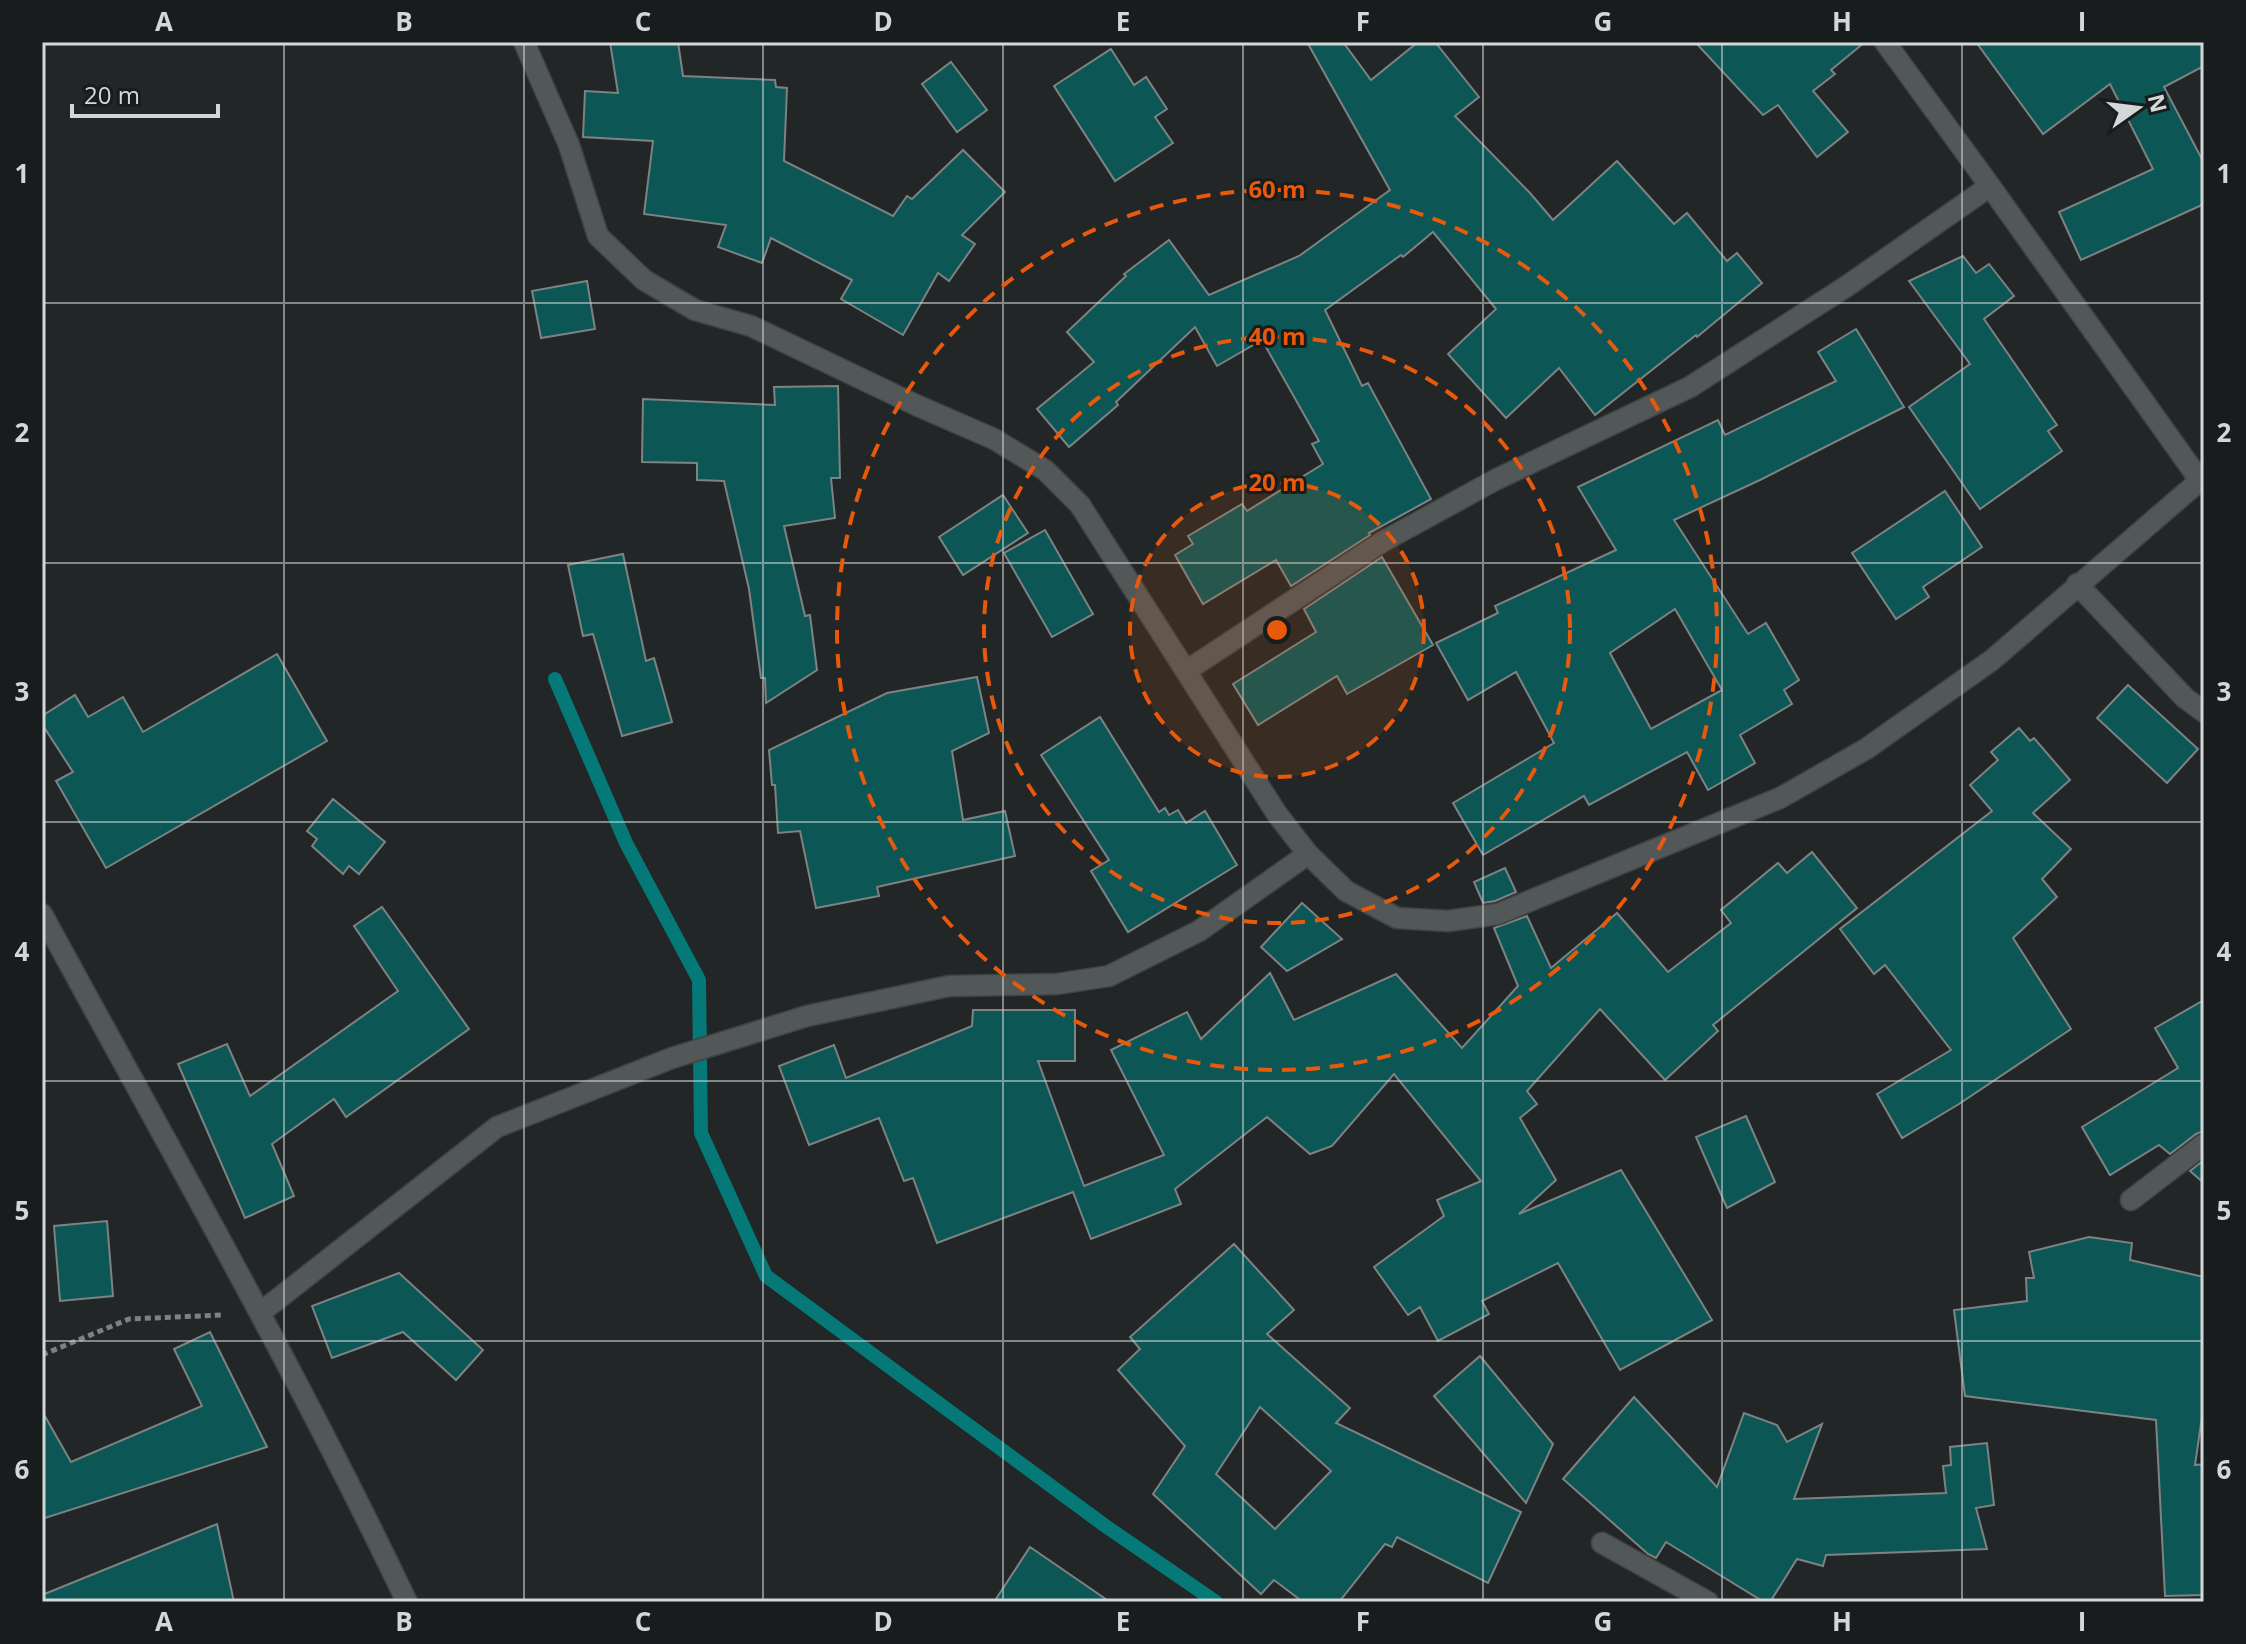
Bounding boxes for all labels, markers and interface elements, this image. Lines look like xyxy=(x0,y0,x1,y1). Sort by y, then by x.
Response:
text: A xyxy=(155,3,173,39)
text: B xyxy=(395,3,413,39)
text: C xyxy=(635,3,651,39)
text: D xyxy=(873,3,893,39)
text: E xyxy=(1116,3,1130,39)
text: F xyxy=(1356,3,1370,39)
text: G xyxy=(1594,3,1612,39)
text: H xyxy=(1832,3,1852,39)
text: I xyxy=(2078,3,2086,39)
scale bar xyxy=(72,68,218,118)
north arrow xyxy=(2098,68,2178,148)
text: 20 m xyxy=(84,78,140,111)
text: N xyxy=(2142,91,2175,115)
text: 1 xyxy=(15,155,29,191)
text: 1 xyxy=(2217,155,2231,191)
text: 60 m xyxy=(1248,172,1306,205)
text: 40 m xyxy=(1248,319,1306,352)
text: 2 xyxy=(15,414,30,450)
text: 2 xyxy=(2217,414,2232,450)
text: 20 m xyxy=(1248,465,1306,498)
centre of rings xyxy=(1263,616,1291,644)
text: 3 xyxy=(15,673,29,709)
text: 3 xyxy=(2217,673,2231,709)
text: 4 xyxy=(15,933,30,969)
text: 4 xyxy=(2217,933,2232,969)
text: 5 xyxy=(15,1192,29,1228)
text: 5 xyxy=(2217,1192,2231,1228)
text: 6 xyxy=(15,1451,30,1487)
text: 6 xyxy=(2217,1451,2232,1487)
text: A xyxy=(155,1603,173,1639)
text: B xyxy=(395,1603,413,1639)
text: C xyxy=(635,1603,651,1639)
text: D xyxy=(873,1603,893,1639)
text: E xyxy=(1116,1603,1130,1639)
text: F xyxy=(1356,1603,1370,1639)
text: G xyxy=(1594,1603,1612,1639)
text: H xyxy=(1832,1603,1852,1639)
text: I xyxy=(2078,1603,2086,1639)

